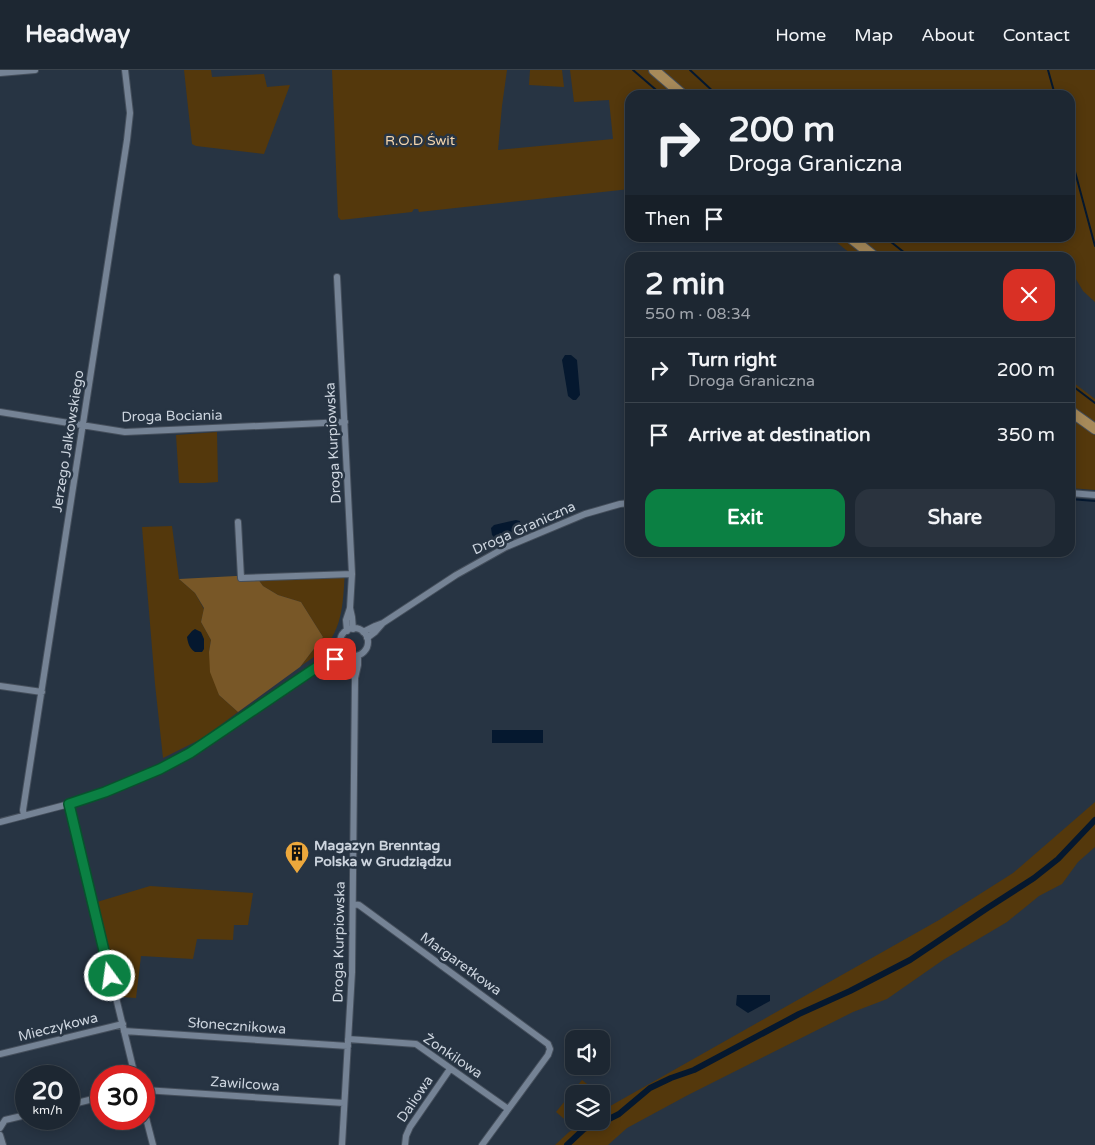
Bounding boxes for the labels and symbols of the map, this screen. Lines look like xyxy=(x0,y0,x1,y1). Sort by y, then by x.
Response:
park label: R.O.D Świt xyxy=(385,132,456,149)
street label: Jerzego Jalkowskiego xyxy=(48,369,88,513)
street label: Droga Kurpiowska xyxy=(321,382,345,504)
street label: Droga Bociania xyxy=(121,407,223,425)
street label: Droga Graniczna xyxy=(470,498,578,558)
pin xyxy=(314,638,356,680)
place label: Magazyn Brenntag Polska w Grudziądzu xyxy=(314,837,452,870)
building icon: Magazyn Brenntag Polska w Grudziądzu xyxy=(284,840,310,874)
street label: Droga Kurpiowska xyxy=(329,881,349,1003)
street label: Margaretkowa xyxy=(417,929,505,999)
position arrow xyxy=(83,949,135,1001)
street label: Mieczykowa xyxy=(16,1009,100,1045)
street label: Słonecznikowa xyxy=(187,1014,287,1038)
street label: Żonkilowa xyxy=(420,1030,486,1082)
speed limit sign: 30 xyxy=(90,1065,155,1130)
street label: Daliowa xyxy=(393,1072,437,1126)
street label: Zawilcowa xyxy=(210,1073,280,1095)

